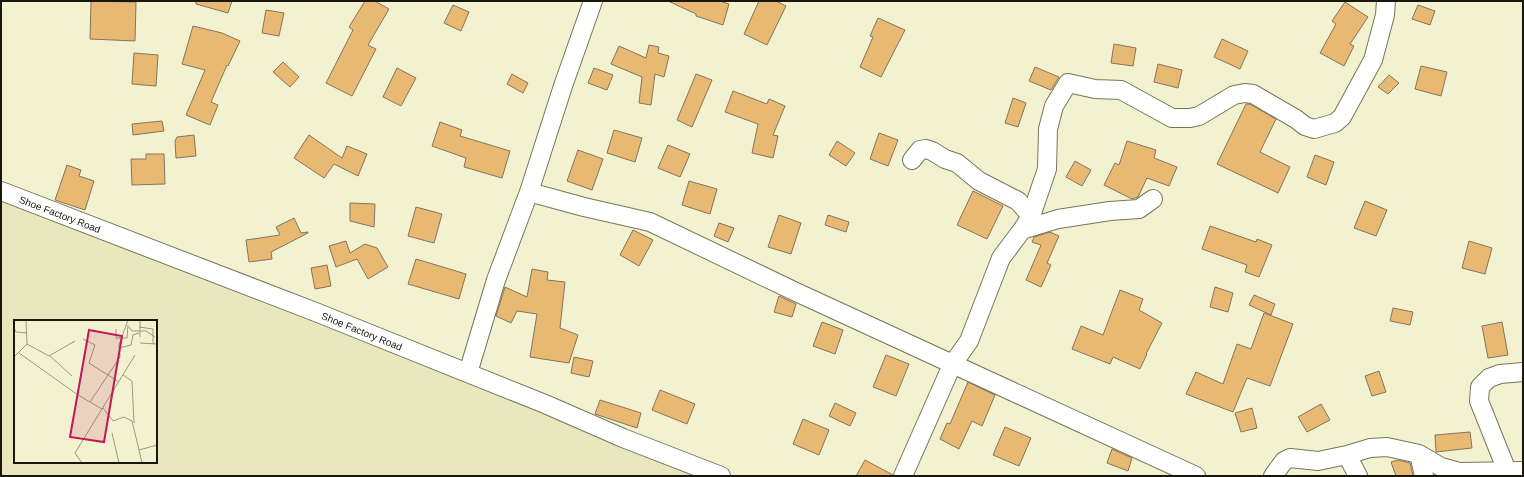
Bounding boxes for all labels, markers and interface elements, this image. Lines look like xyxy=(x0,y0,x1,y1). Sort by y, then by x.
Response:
street label: Shoe Factory Road xyxy=(18,194,102,235)
street label: Shoe Factory Road xyxy=(320,310,404,353)
inset map xyxy=(14,320,157,463)

